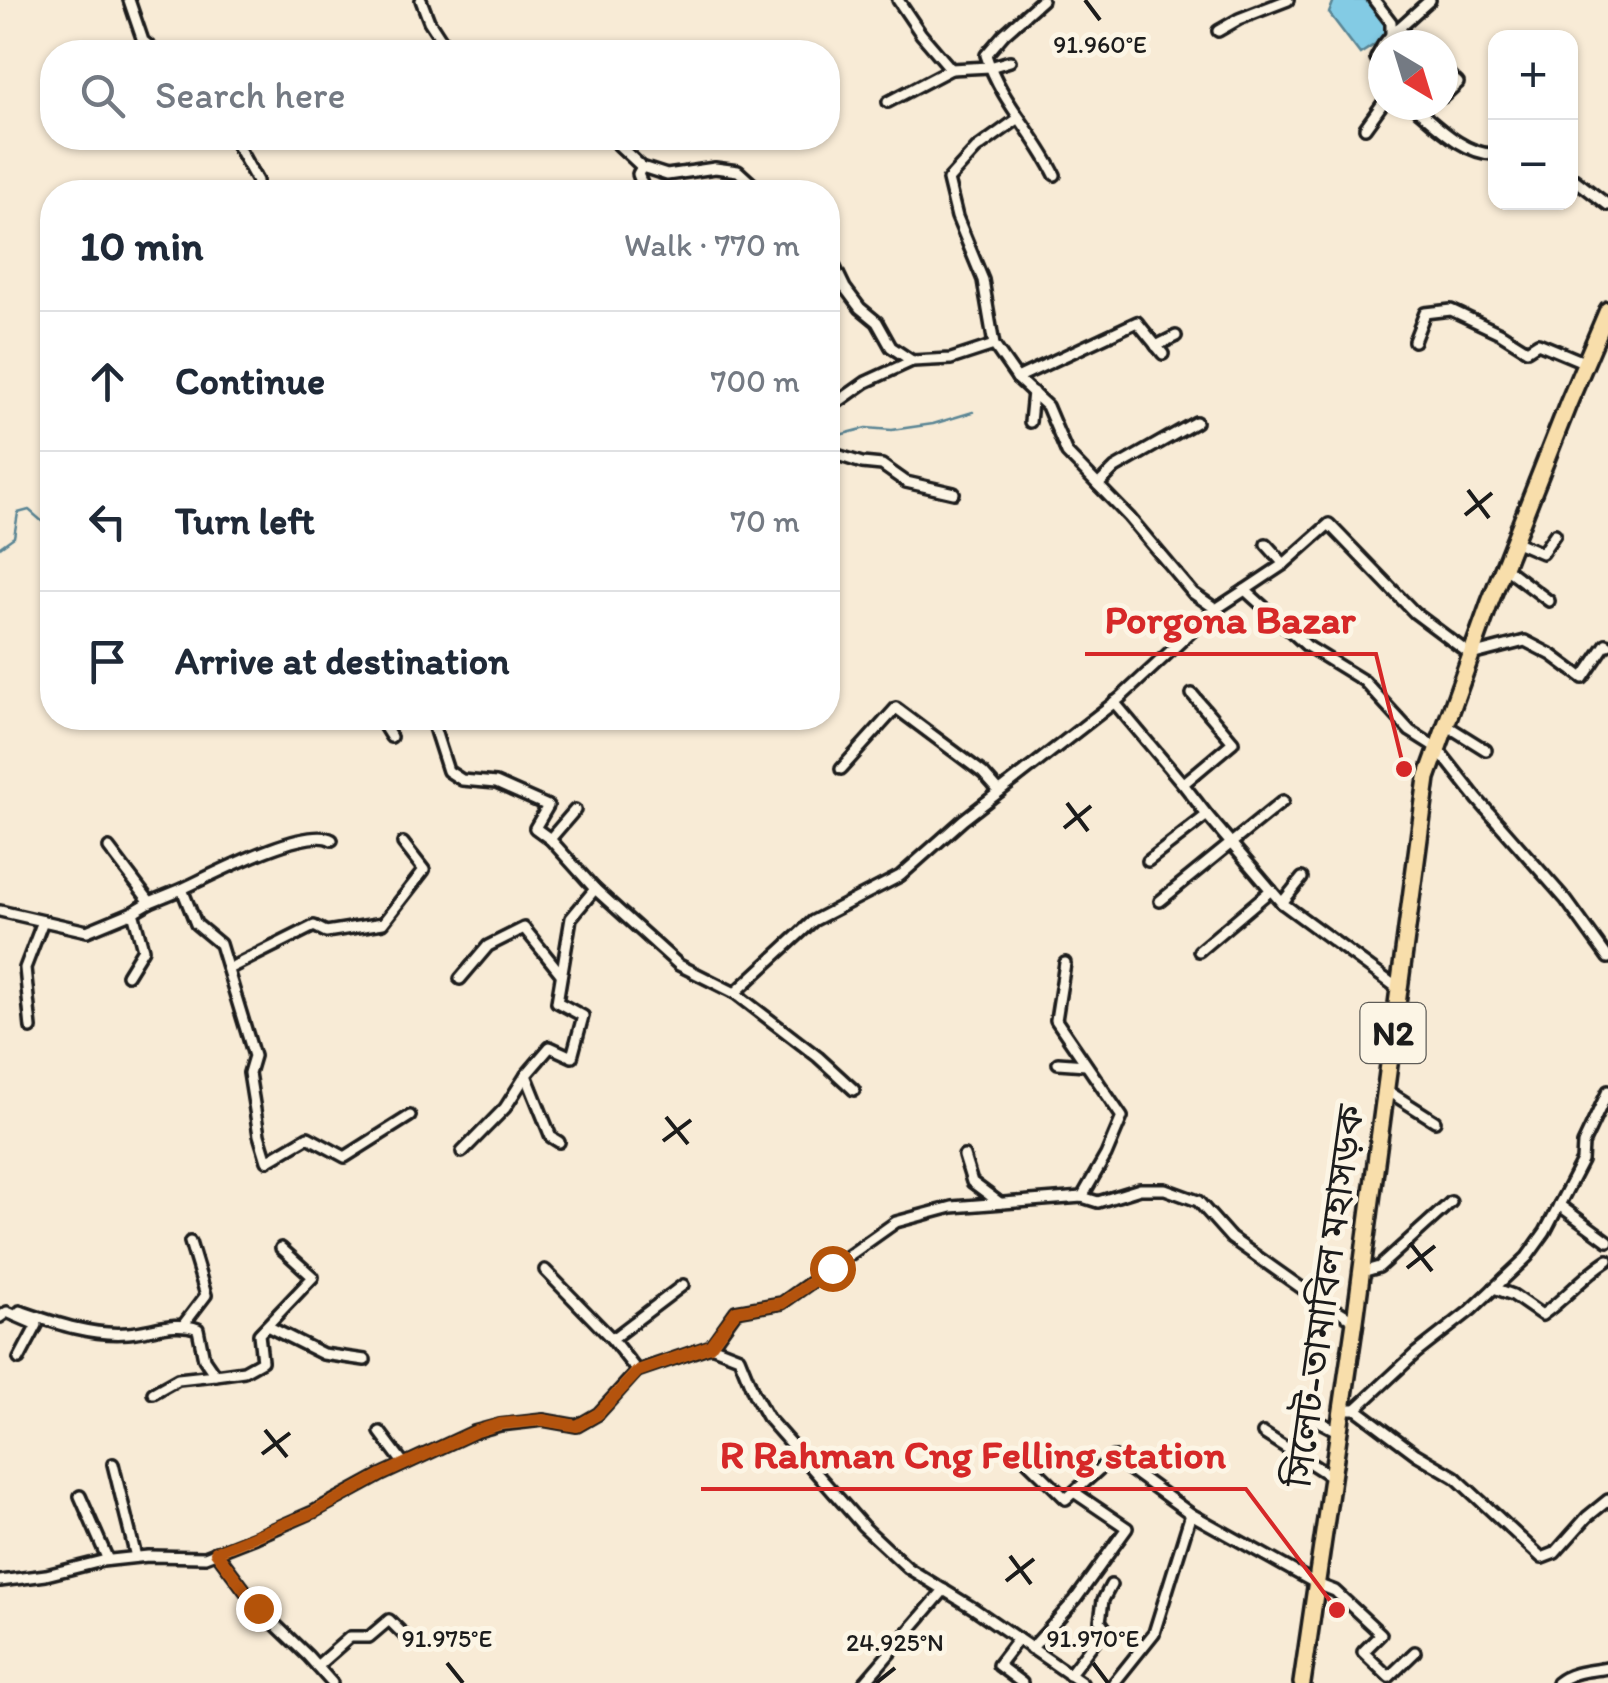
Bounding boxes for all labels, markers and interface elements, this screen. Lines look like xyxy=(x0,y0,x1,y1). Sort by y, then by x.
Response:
text: 91.960°E xyxy=(1053,29,1147,59)
north arrow xyxy=(1368,30,1458,120)
map controls xyxy=(1488,30,1578,210)
button: + xyxy=(1488,30,1578,120)
search box xyxy=(40,40,840,150)
icon: search xyxy=(75,68,130,123)
text: Search here xyxy=(155,72,346,118)
button: − xyxy=(1488,120,1578,210)
text: 10 min xyxy=(80,220,203,271)
text: Walk · 770 m xyxy=(624,226,800,264)
icon: ahead xyxy=(80,354,135,409)
text: Continue xyxy=(175,358,325,404)
text: 700 m xyxy=(711,362,800,400)
icon: left xyxy=(80,494,135,549)
text: Turn left xyxy=(175,498,315,544)
text: 70 m xyxy=(730,502,800,540)
callout: Porgona Bazar xyxy=(1085,584,1376,654)
text: Porgona Bazar xyxy=(1104,595,1356,643)
icon: arrive xyxy=(80,634,135,689)
text: Arrive at destination xyxy=(175,638,510,684)
road number: N2 xyxy=(1360,1003,1426,1063)
street label: সিলেট-তামাবিল মহাসড়ক xyxy=(1274,1100,1374,1491)
route start xyxy=(810,1246,856,1292)
callout: R Rahman Cng Felling station xyxy=(701,1419,1246,1489)
text: R Rahman Cng Felling station xyxy=(720,1430,1227,1478)
route end xyxy=(236,1586,282,1632)
text: 91.975°E xyxy=(402,1623,492,1653)
text: 91.970°E xyxy=(1047,1623,1139,1653)
text: 24.925°N xyxy=(846,1627,944,1657)

